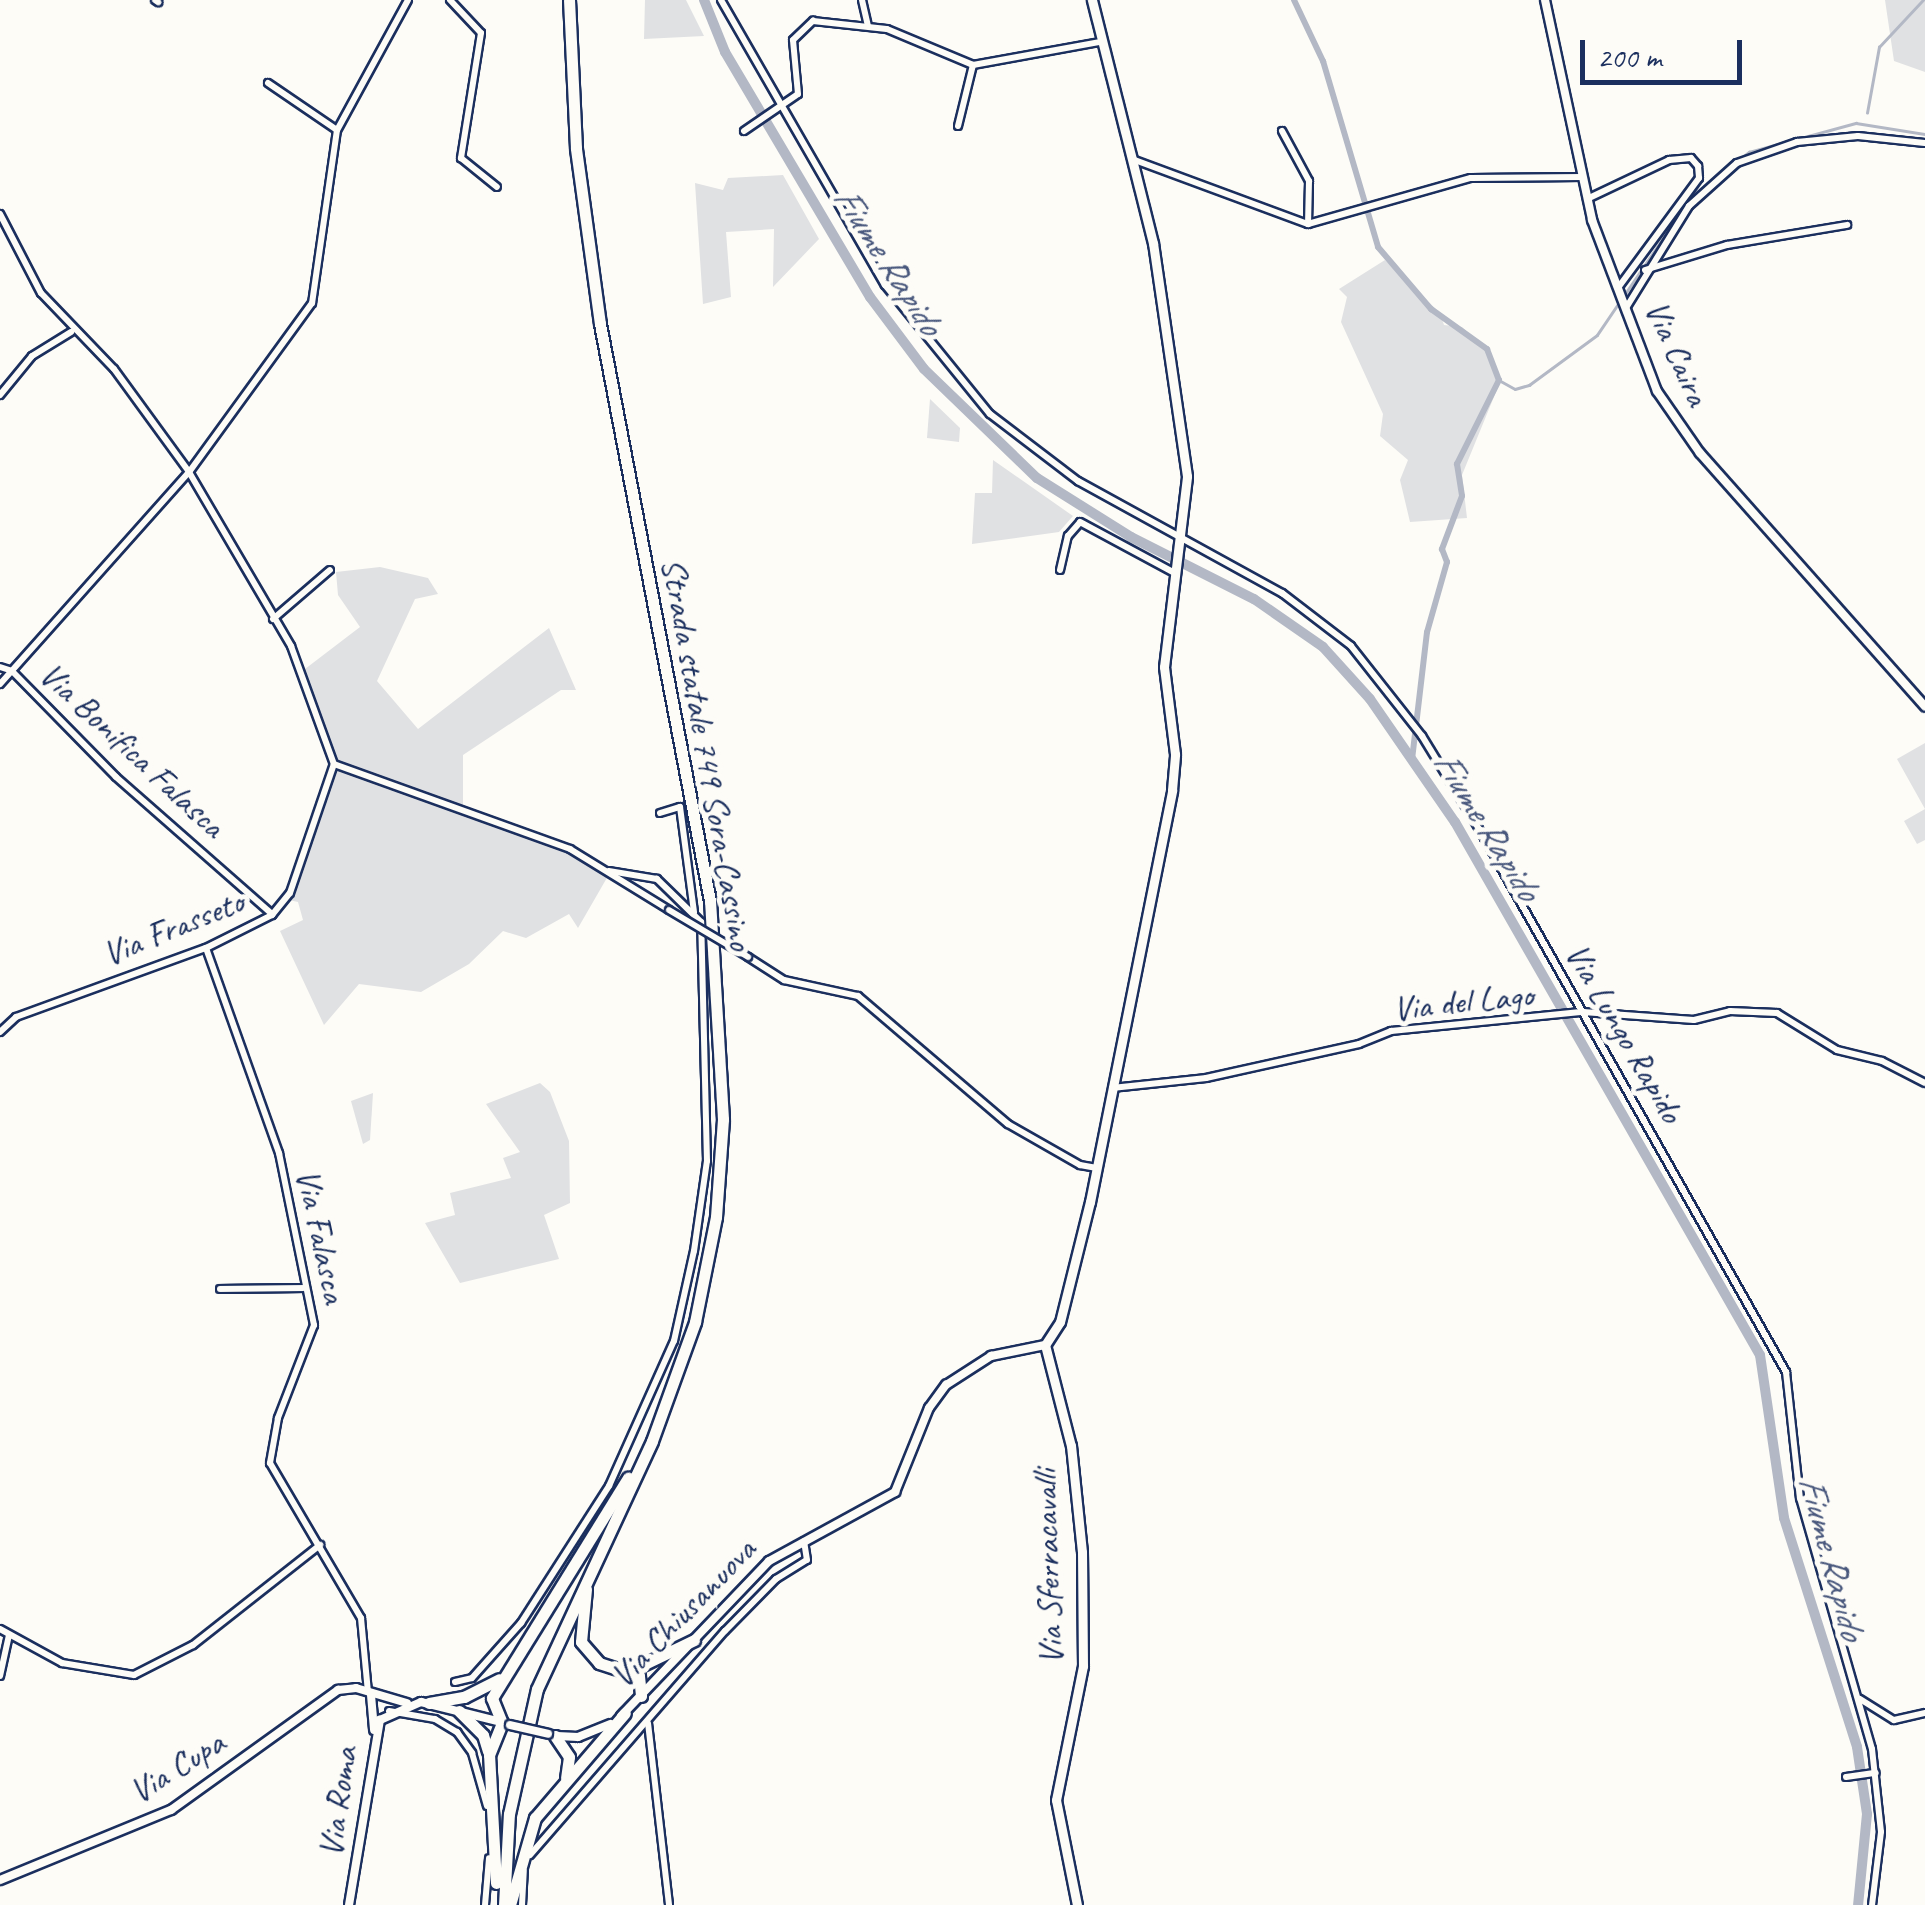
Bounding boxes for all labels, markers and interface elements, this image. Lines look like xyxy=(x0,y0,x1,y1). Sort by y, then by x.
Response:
scale bar xyxy=(1585,20,1748,82)
text: 200 m xyxy=(1597,38,1662,76)
water label: Fiume Rapido xyxy=(823,177,953,343)
street label: Via Caira xyxy=(1635,294,1719,412)
street label: Strada statale 749 Sora-Cassino xyxy=(652,555,762,953)
street label: Via Bonifica Falasca xyxy=(30,653,234,847)
water label: Fiume Rapido xyxy=(1423,742,1551,908)
street label: Via Frasseto xyxy=(96,881,250,975)
street label: Via Lungo Rapido xyxy=(1555,935,1693,1131)
street label: Via del Lago xyxy=(1391,974,1535,1030)
street label: Via Falasca xyxy=(286,1165,356,1307)
street label: Via Sferracavalli xyxy=(1024,1468,1072,1666)
water label: Fiume Rapido xyxy=(1788,1470,1876,1644)
street label: Via Chiusanuova xyxy=(601,1529,765,1697)
street label: Via Cupa xyxy=(122,1722,232,1812)
street label: Via Roma xyxy=(310,1744,366,1860)

